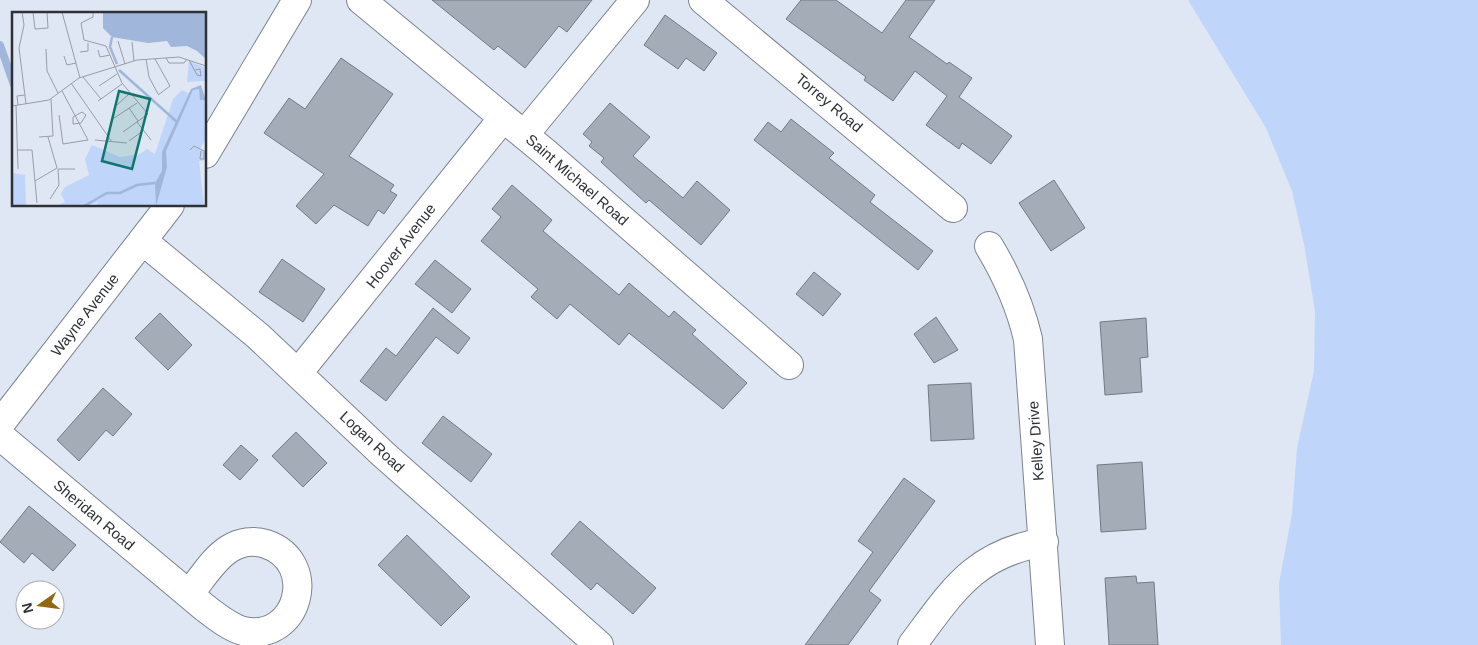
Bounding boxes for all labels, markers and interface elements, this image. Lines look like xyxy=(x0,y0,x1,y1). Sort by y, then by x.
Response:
inset map xyxy=(12,12,206,206)
street label: Torrey Road xyxy=(793,70,866,135)
street label: Saint Michael Road xyxy=(523,131,632,229)
street label: Hoover Avenue xyxy=(362,200,439,291)
street label: Wayne Avenue xyxy=(47,270,122,359)
street label: Kelley Drive xyxy=(1024,401,1047,482)
street label: Logan Road xyxy=(337,408,408,476)
street label: Sheridan Road xyxy=(51,476,138,553)
north arrow xyxy=(15,580,65,630)
text: N xyxy=(18,601,36,615)

